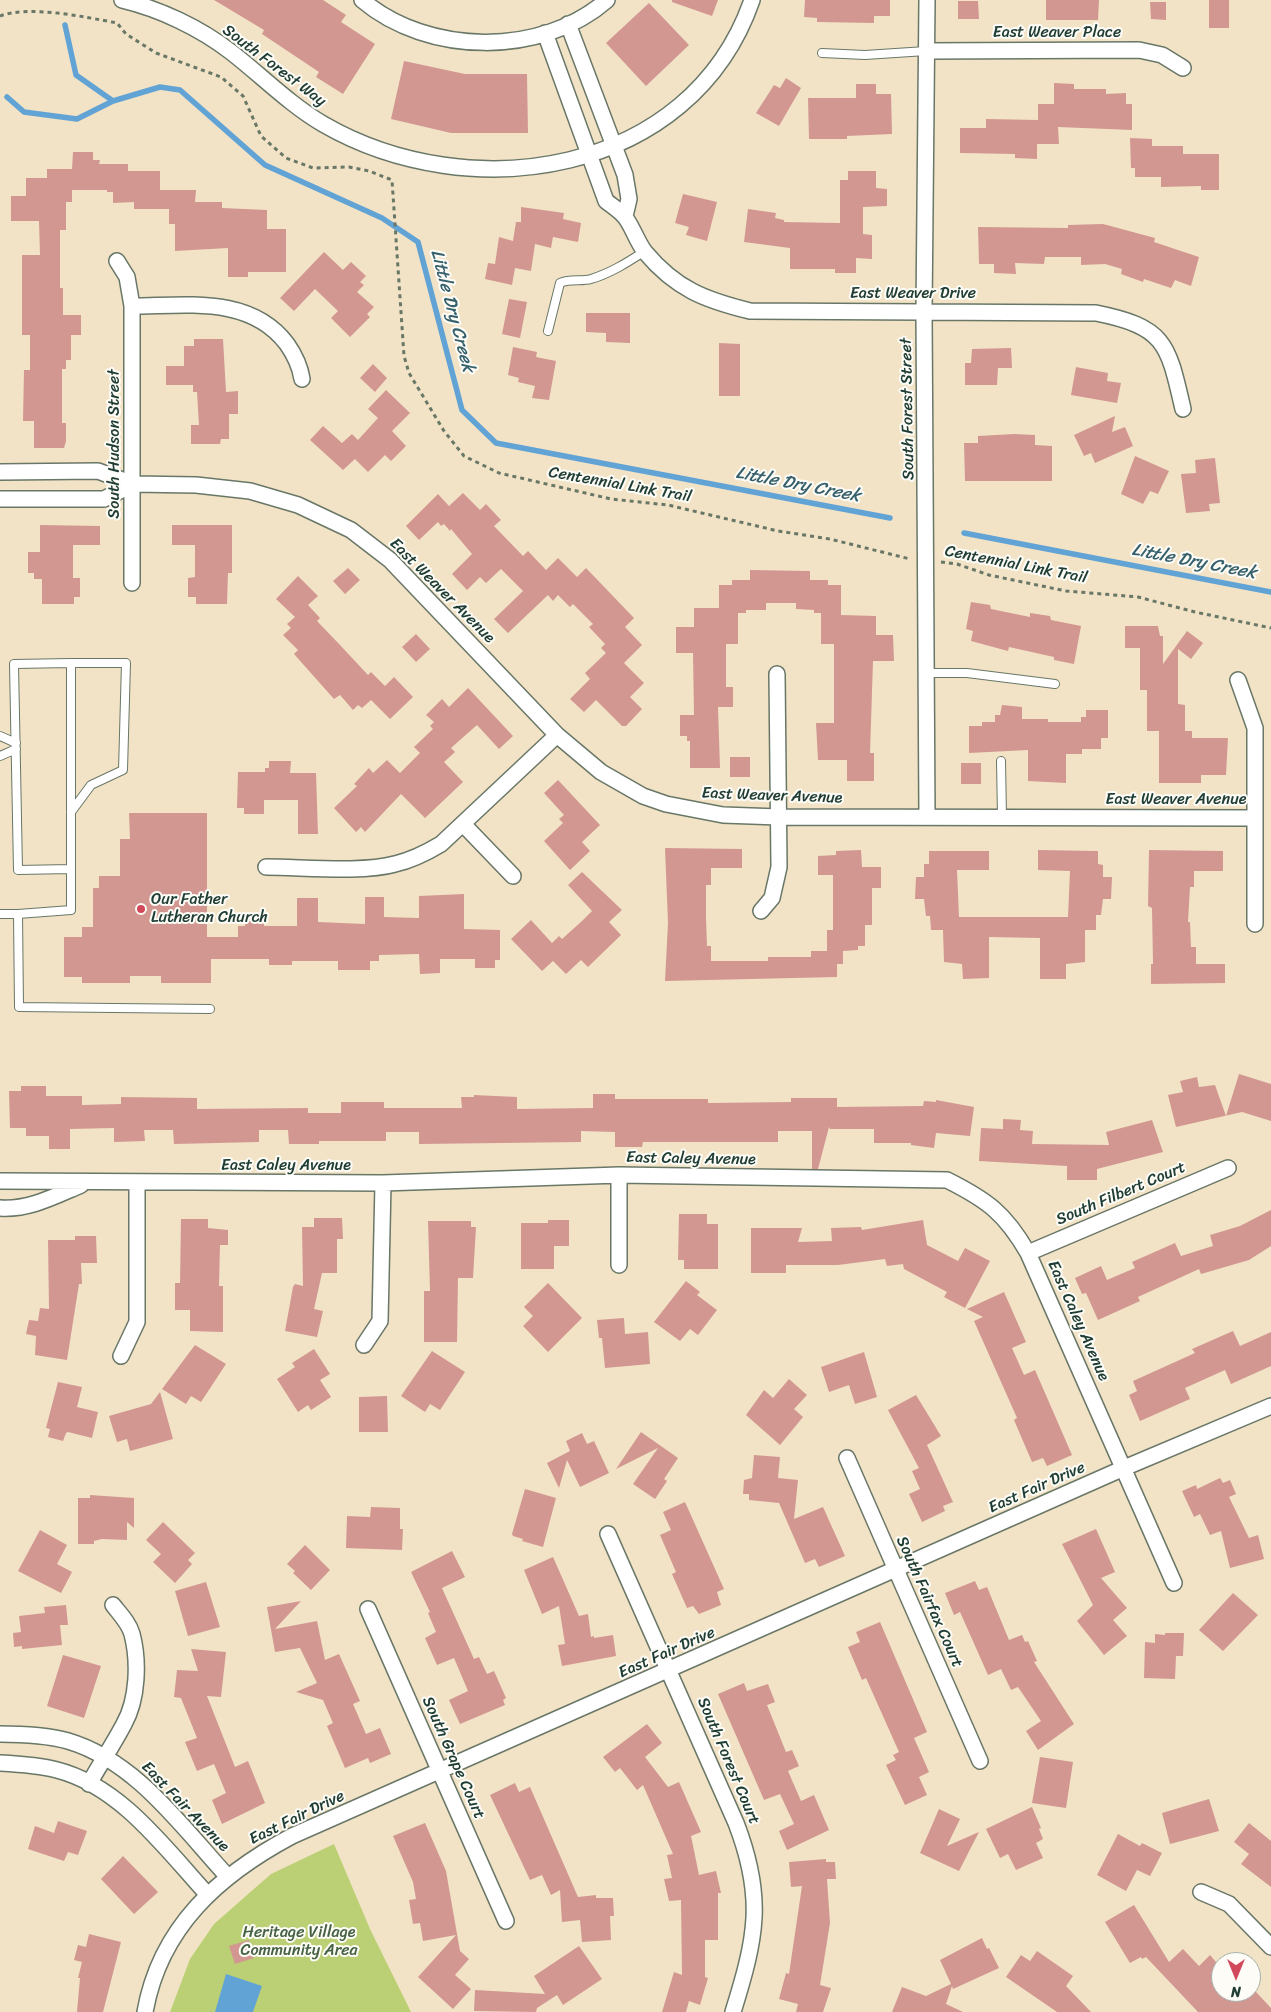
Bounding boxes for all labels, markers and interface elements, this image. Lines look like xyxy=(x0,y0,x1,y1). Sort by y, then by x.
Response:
street label: South Forest Way xyxy=(218,21,330,111)
street label: East Weaver Place xyxy=(993,23,1121,43)
water label: Little Dry Creek xyxy=(425,247,479,375)
street label: East Weaver Drive xyxy=(850,284,976,304)
street label: South Forest Street xyxy=(897,338,919,480)
street label: South Hudson Street xyxy=(105,369,125,519)
water label: Little Dry Creek xyxy=(734,462,862,508)
street label: Centennial Link Trail xyxy=(547,463,693,507)
street label: East Weaver Avenue xyxy=(385,534,499,648)
water label: Little Dry Creek xyxy=(1130,539,1258,585)
street label: Centennial Link Trail xyxy=(943,542,1089,588)
street label: East Weaver Avenue xyxy=(701,784,843,808)
street label: East Weaver Avenue xyxy=(1106,790,1246,810)
place label: Our Father Lutheran Church xyxy=(151,890,268,928)
marker: Our Father Lutheran Church xyxy=(135,903,147,915)
street label: East Caley Avenue xyxy=(626,1148,756,1170)
street label: East Caley Avenue xyxy=(221,1156,351,1176)
street label: South Filbert Court xyxy=(1053,1158,1189,1230)
street label: East Caley Avenue xyxy=(1043,1258,1113,1384)
street label: East Fair Drive xyxy=(986,1458,1088,1518)
street label: South Fairfax Court xyxy=(891,1533,967,1671)
street label: East Fair Drive xyxy=(616,1623,718,1683)
street label: South Grape Court xyxy=(417,1694,489,1822)
street label: South Forest Court xyxy=(693,1695,763,1827)
street label: East Fair Avenue xyxy=(137,1758,233,1856)
street label: East Fair Drive xyxy=(246,1787,348,1849)
park label: Heritage Village Community Area xyxy=(240,1923,358,1961)
north arrow xyxy=(1211,1952,1261,2002)
text: N xyxy=(1231,1979,1241,2004)

